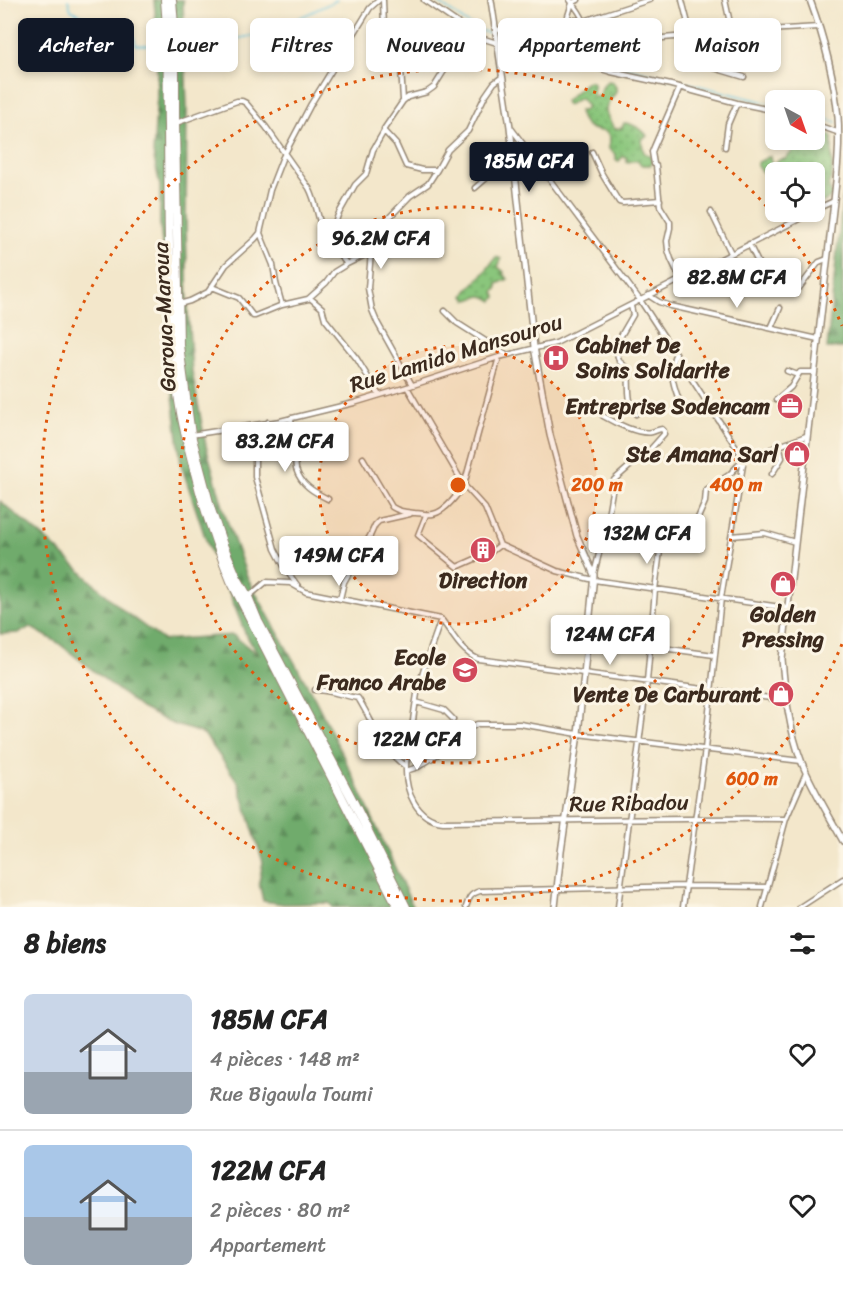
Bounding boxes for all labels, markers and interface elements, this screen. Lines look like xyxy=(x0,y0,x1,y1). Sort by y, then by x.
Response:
chip: Acheter xyxy=(18,18,134,72)
chip: Louer xyxy=(146,18,238,72)
chip: Filtres xyxy=(250,18,354,72)
chip: Nouveau xyxy=(366,18,486,72)
chip: Appartement xyxy=(498,18,662,72)
chip: Maison xyxy=(674,18,781,72)
north arrow xyxy=(765,90,825,150)
map controls xyxy=(765,90,825,222)
pin: 185M CFA xyxy=(467,142,591,193)
text: 185M CFA xyxy=(484,144,574,179)
button: locate xyxy=(765,162,825,222)
pin: 96.2M CFA xyxy=(312,219,450,270)
text: 96.2M CFA xyxy=(331,221,431,256)
street label: Garoua-Maroua xyxy=(141,240,187,393)
pin: 82.8M CFA xyxy=(668,258,806,309)
text: 82.8M CFA xyxy=(687,260,787,295)
street label: Rue Lamido Mansourou xyxy=(345,302,567,404)
place label: Cabinet De Soins Solidarite xyxy=(575,326,730,390)
hospital icon: Cabinet De Soins Solidarite xyxy=(541,343,571,373)
place label: Entreprise Sodencam xyxy=(565,387,770,426)
office icon: Entreprise Sodencam xyxy=(775,391,805,421)
pin: 83.2M CFA xyxy=(216,422,354,473)
text: 83.2M CFA xyxy=(236,424,334,459)
place label: Ste Amana Sarl xyxy=(625,435,780,474)
shop icon: Ste Amana Sarl xyxy=(782,439,812,469)
text: 200 m xyxy=(570,469,623,501)
text: 400 m xyxy=(709,469,762,501)
centre of rings xyxy=(448,475,468,495)
pin: 132M CFA xyxy=(585,514,709,565)
text: 132M CFA xyxy=(602,516,692,551)
building icon: Direction xyxy=(468,535,498,565)
pin: 149M CFA xyxy=(277,536,401,587)
text: 149M CFA xyxy=(293,538,385,573)
place label: Direction xyxy=(439,561,527,600)
shop icon: Golden Pressing xyxy=(768,569,798,599)
place label: Golden Pressing xyxy=(742,595,824,659)
pin: 124M CFA xyxy=(548,615,672,666)
text: 124M CFA xyxy=(565,617,655,652)
place label: Ecole Franco Arabe xyxy=(316,638,447,702)
school or university icon: Ecole Franco Arabe xyxy=(450,655,480,685)
place label: Vente De Carburant xyxy=(573,675,762,714)
shop icon: Vente De Carburant xyxy=(766,679,796,709)
pin: 122M CFA xyxy=(355,720,479,771)
text: 122M CFA xyxy=(372,722,462,757)
text: 600 m xyxy=(725,763,778,795)
street label: Rue Ribadou xyxy=(569,782,689,824)
text: 8 biens xyxy=(24,920,106,966)
icon: filters xyxy=(786,927,819,960)
text: 185M CFA xyxy=(210,996,328,1042)
icon: home xyxy=(72,1018,144,1090)
icon: heart xyxy=(786,1038,819,1071)
text: 4 pièces · 148 m² xyxy=(210,1042,360,1077)
text: Rue Bigawla Toumi xyxy=(210,1077,372,1112)
text: 122M CFA xyxy=(210,1147,327,1193)
icon: home xyxy=(72,1169,144,1241)
icon: heart xyxy=(786,1189,819,1222)
text: 2 pièces · 80 m² xyxy=(210,1193,350,1228)
text: Appartement xyxy=(210,1228,326,1263)

